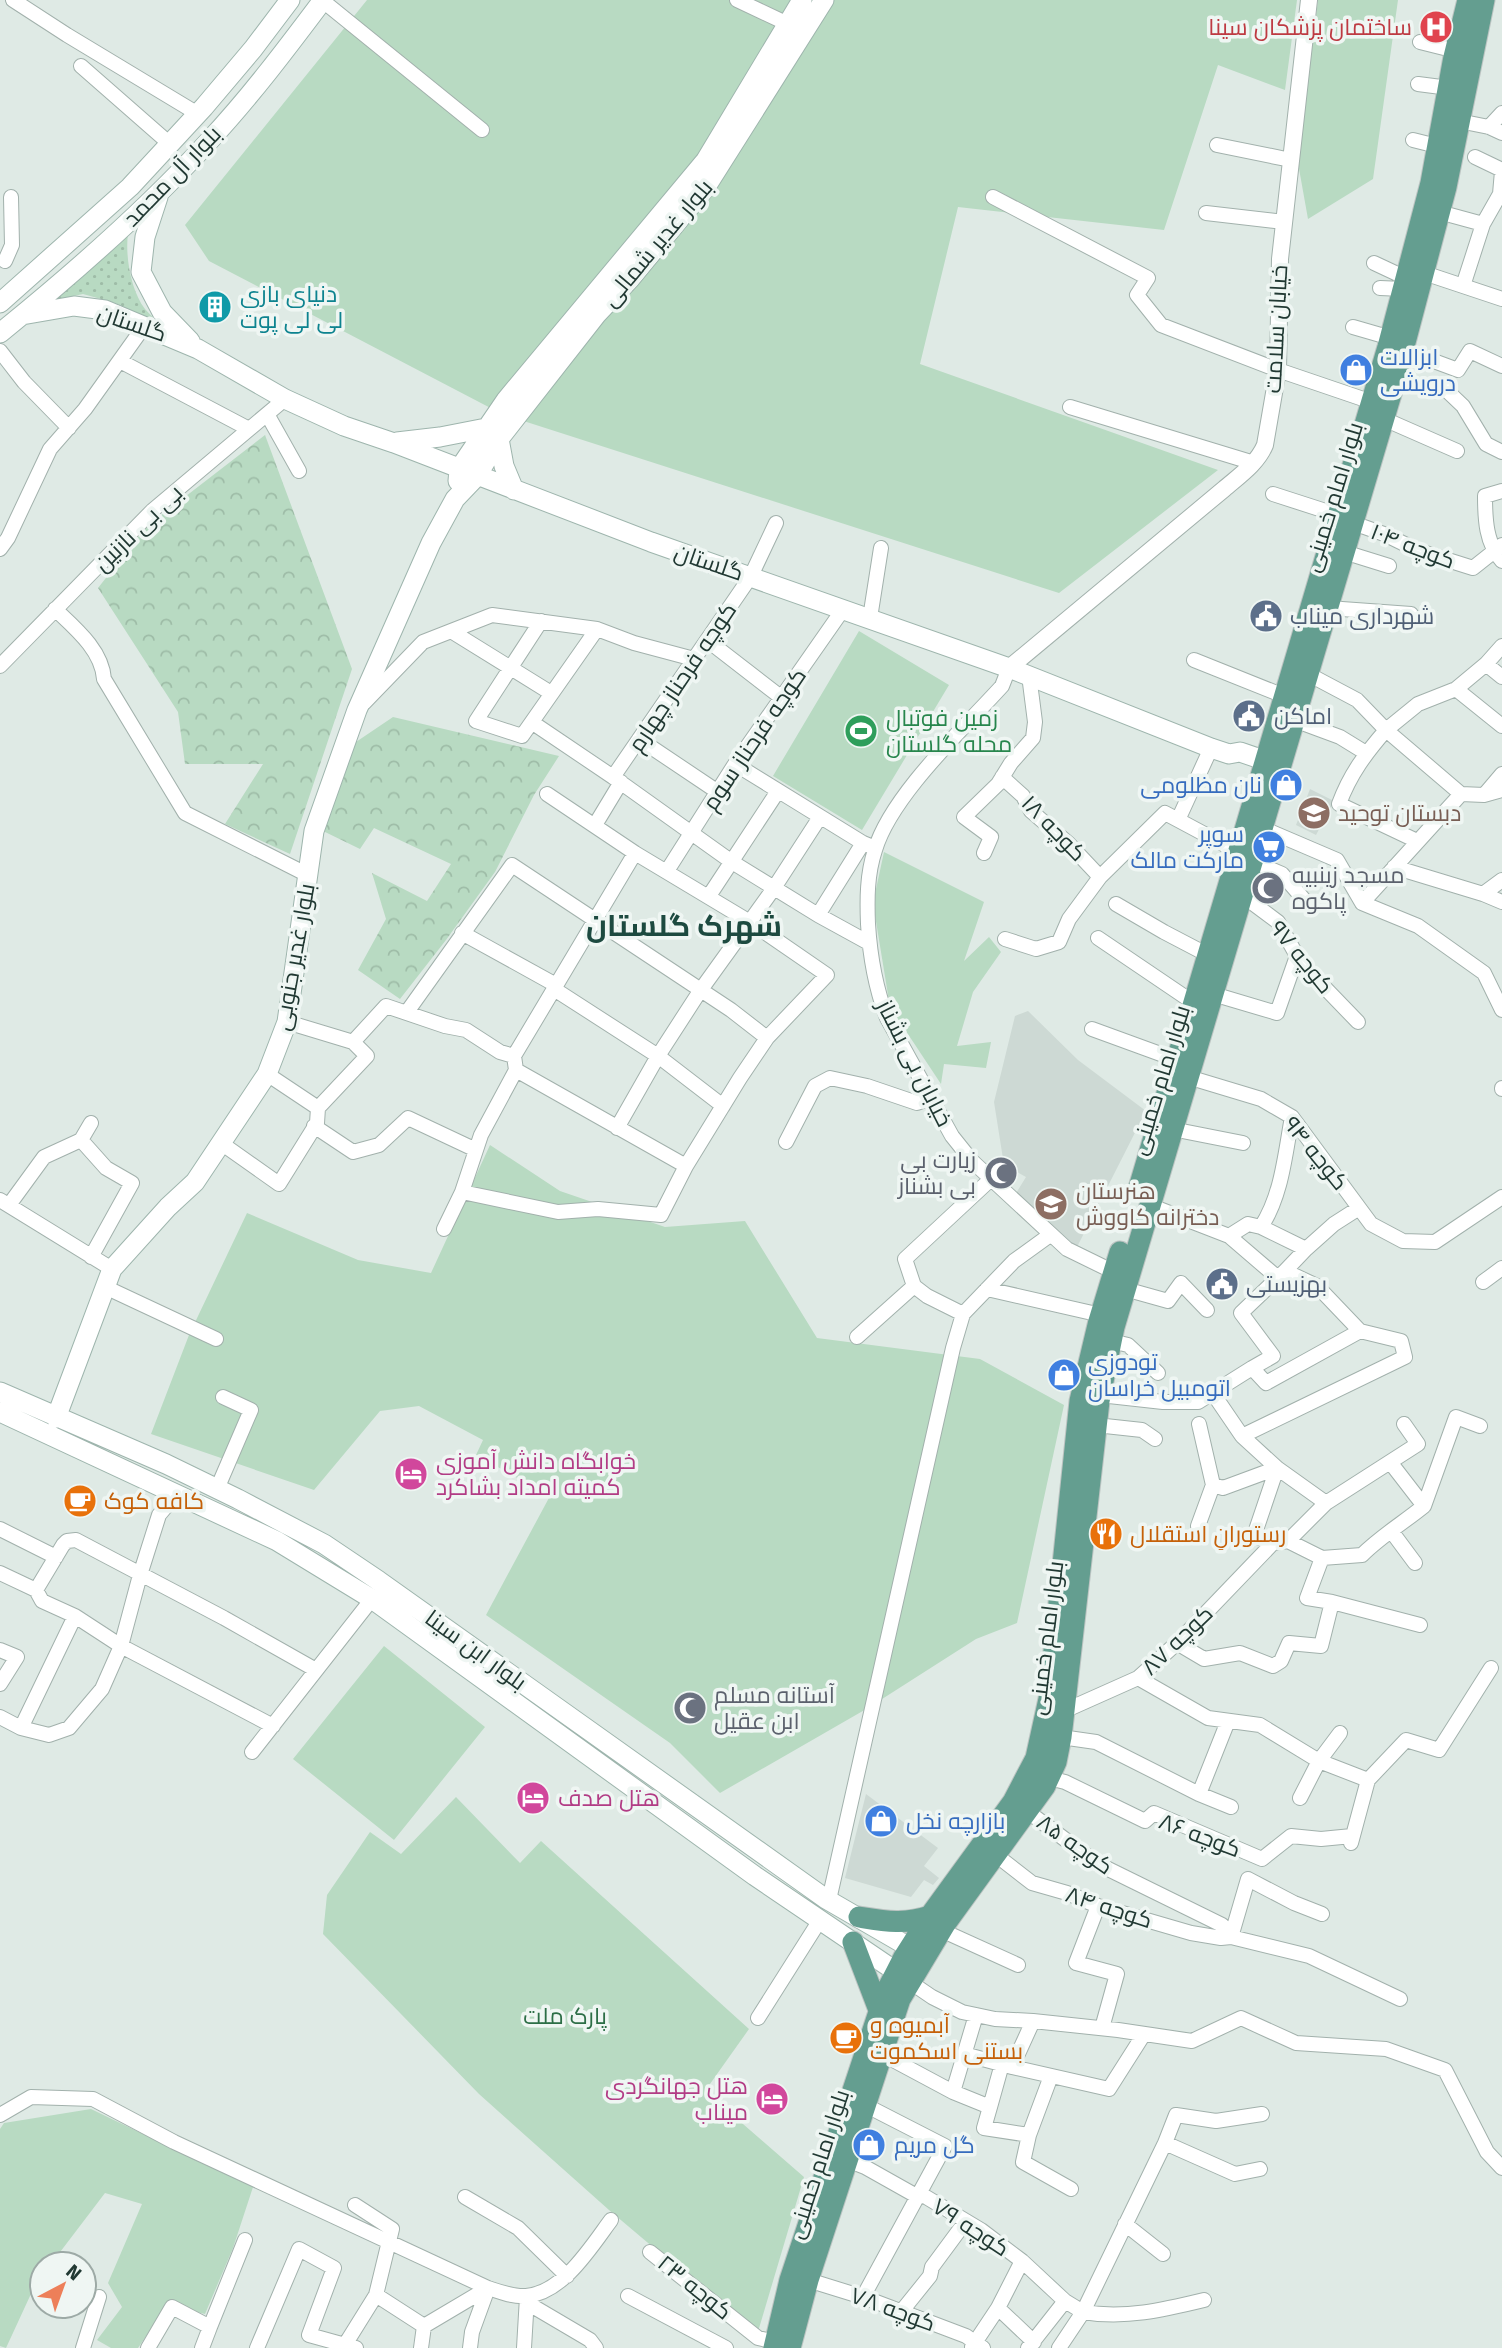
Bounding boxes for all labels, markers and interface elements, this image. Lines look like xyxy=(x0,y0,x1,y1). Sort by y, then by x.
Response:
hospital icon: ساختمان پزشکان سینا xyxy=(1417,8,1455,46)
place label: ساختمان پزشکان سینا xyxy=(1208,13,1412,42)
street label: بلوار آل محمد xyxy=(117,120,227,232)
street label: بلوار غدیر شمالی xyxy=(596,174,718,312)
street label: خیابان سلامت xyxy=(1259,264,1293,394)
place label: دنیای بازی لی لی پوت xyxy=(240,280,343,335)
building icon: دنیای بازی لی لی پوت xyxy=(196,288,234,326)
street label: گلستان xyxy=(94,298,170,348)
place label: ابزالات درویشی xyxy=(1380,343,1456,397)
shop icon: ابزالات درویشی xyxy=(1337,351,1375,389)
street label: بلوار امام خمینی xyxy=(1297,419,1371,576)
street label: بی بی نازنین xyxy=(88,479,188,577)
street label: کوچه ۱۰۴ xyxy=(1367,517,1459,576)
street label: گلستان xyxy=(671,537,747,587)
street label: کوچه فرحناز چهارم xyxy=(622,597,744,758)
public building icon: شهرداری میناب xyxy=(1247,597,1285,635)
place label: شهرداری میناب xyxy=(1290,602,1434,630)
street label: کوچه فرحناز سوم xyxy=(696,662,814,817)
public building icon: اماکن xyxy=(1230,697,1268,735)
place label: اماکن xyxy=(1274,702,1332,730)
place label: زمین فوتبال محله گلستان xyxy=(886,704,1012,758)
sports icon: زمین فوتبال محله گلستان xyxy=(842,712,880,750)
shop icon: نان مظلومی xyxy=(1267,766,1305,804)
place label: نان مظلومی xyxy=(1140,771,1262,799)
street label: کوچه ۱۸ xyxy=(1015,789,1092,868)
school or university icon: دبستان توحید xyxy=(1295,794,1333,832)
place label: دبستان توحید xyxy=(1338,799,1461,827)
place label: سوپر مارکت مالک xyxy=(1130,820,1244,874)
supermarket icon: سوپر مارکت مالک xyxy=(1250,828,1288,866)
place label: مسجد زینبیه پاکوه xyxy=(1292,861,1405,916)
mosque icon: مسجد زینبیه پاکوه xyxy=(1249,869,1287,907)
street label: بلوار غدیر جنوبی xyxy=(267,881,321,1033)
district label: شهرک گلستان xyxy=(586,908,782,944)
street label: کوچه ۹۷ xyxy=(1263,915,1340,1000)
street label: خیابان بی بشناز xyxy=(870,993,959,1131)
street label: بلوار امام خمینی xyxy=(1124,1002,1198,1159)
street label: کوچه ۹۴ xyxy=(1277,1110,1354,1196)
place label: زیارت بی بی بشناز xyxy=(896,1146,976,1200)
mosque icon: زیارت بی بی بشناز xyxy=(982,1154,1020,1192)
place label: هنرستان دخترانه کاووش xyxy=(1076,1177,1219,1231)
school or university icon: هنرستان دخترانه کاووش xyxy=(1032,1185,1070,1223)
public building icon: بهزیستی xyxy=(1203,1265,1241,1303)
place label: بهزیستی xyxy=(1246,1270,1327,1298)
place label: تودوزی اتومبیل خراسان xyxy=(1088,1348,1231,1402)
shop icon: تودوزی اتومبیل خراسان xyxy=(1045,1356,1083,1394)
place label: خوابگاه دانش آموزی کمیته امداد بشاکرد xyxy=(436,1447,636,1501)
hotel icon: خوابگاه دانش آموزی کمیته امداد بشاکرد xyxy=(392,1455,430,1493)
cafe icon: کافه کوک xyxy=(61,1482,99,1520)
place label: کافه کوک xyxy=(104,1487,204,1515)
restaurant icon: رستورانِ استقلال xyxy=(1087,1515,1125,1553)
place label: رستورانِ استقلال xyxy=(1130,1520,1286,1550)
street label: بلوار امام خمینی xyxy=(1023,1559,1071,1717)
street label: کوچه ۸۷ xyxy=(1135,1599,1219,1682)
street label: بلوار ابن سینا xyxy=(420,1604,532,1696)
place label: آستانه مسلم ابن عقیل xyxy=(714,1681,835,1735)
mosque icon: آستانه مسلم ابن عقیل xyxy=(671,1689,709,1727)
hotel icon: هتل صدف xyxy=(514,1779,552,1817)
place label: هتل صدف xyxy=(558,1784,660,1812)
shop icon: بازارچه نخل xyxy=(862,1802,900,1840)
place label: بازارچه نخل xyxy=(906,1807,1005,1836)
street label: کوچه ۸۶ xyxy=(1155,1807,1245,1864)
street label: کوچه ۸۵ xyxy=(1031,1808,1119,1881)
street label: کوچه ۸۴ xyxy=(1062,1880,1156,1935)
park label: پارک ملت xyxy=(523,2002,607,2031)
place label: آبمیوه و بستنی اسکموت xyxy=(870,2011,1023,2065)
cafe icon: آبمیوه و بستنی اسکموت xyxy=(827,2019,865,2057)
place label: هتل جهانگردی میناب xyxy=(605,2072,748,2126)
hotel icon: هتل جهانگردی میناب xyxy=(753,2080,791,2118)
street label: بلوار امام خمینی xyxy=(781,2086,857,2243)
shop icon: گل مریم xyxy=(850,2126,888,2164)
place label: گل مریم xyxy=(894,2131,975,2161)
street label: کوچه ۷۹ xyxy=(927,2192,1015,2263)
street label: کوچه ۲۳ xyxy=(652,2249,738,2326)
north arrow xyxy=(28,2250,98,2320)
text: N xyxy=(62,2260,86,2285)
street label: کوچه ۷۸ xyxy=(846,2281,939,2338)

